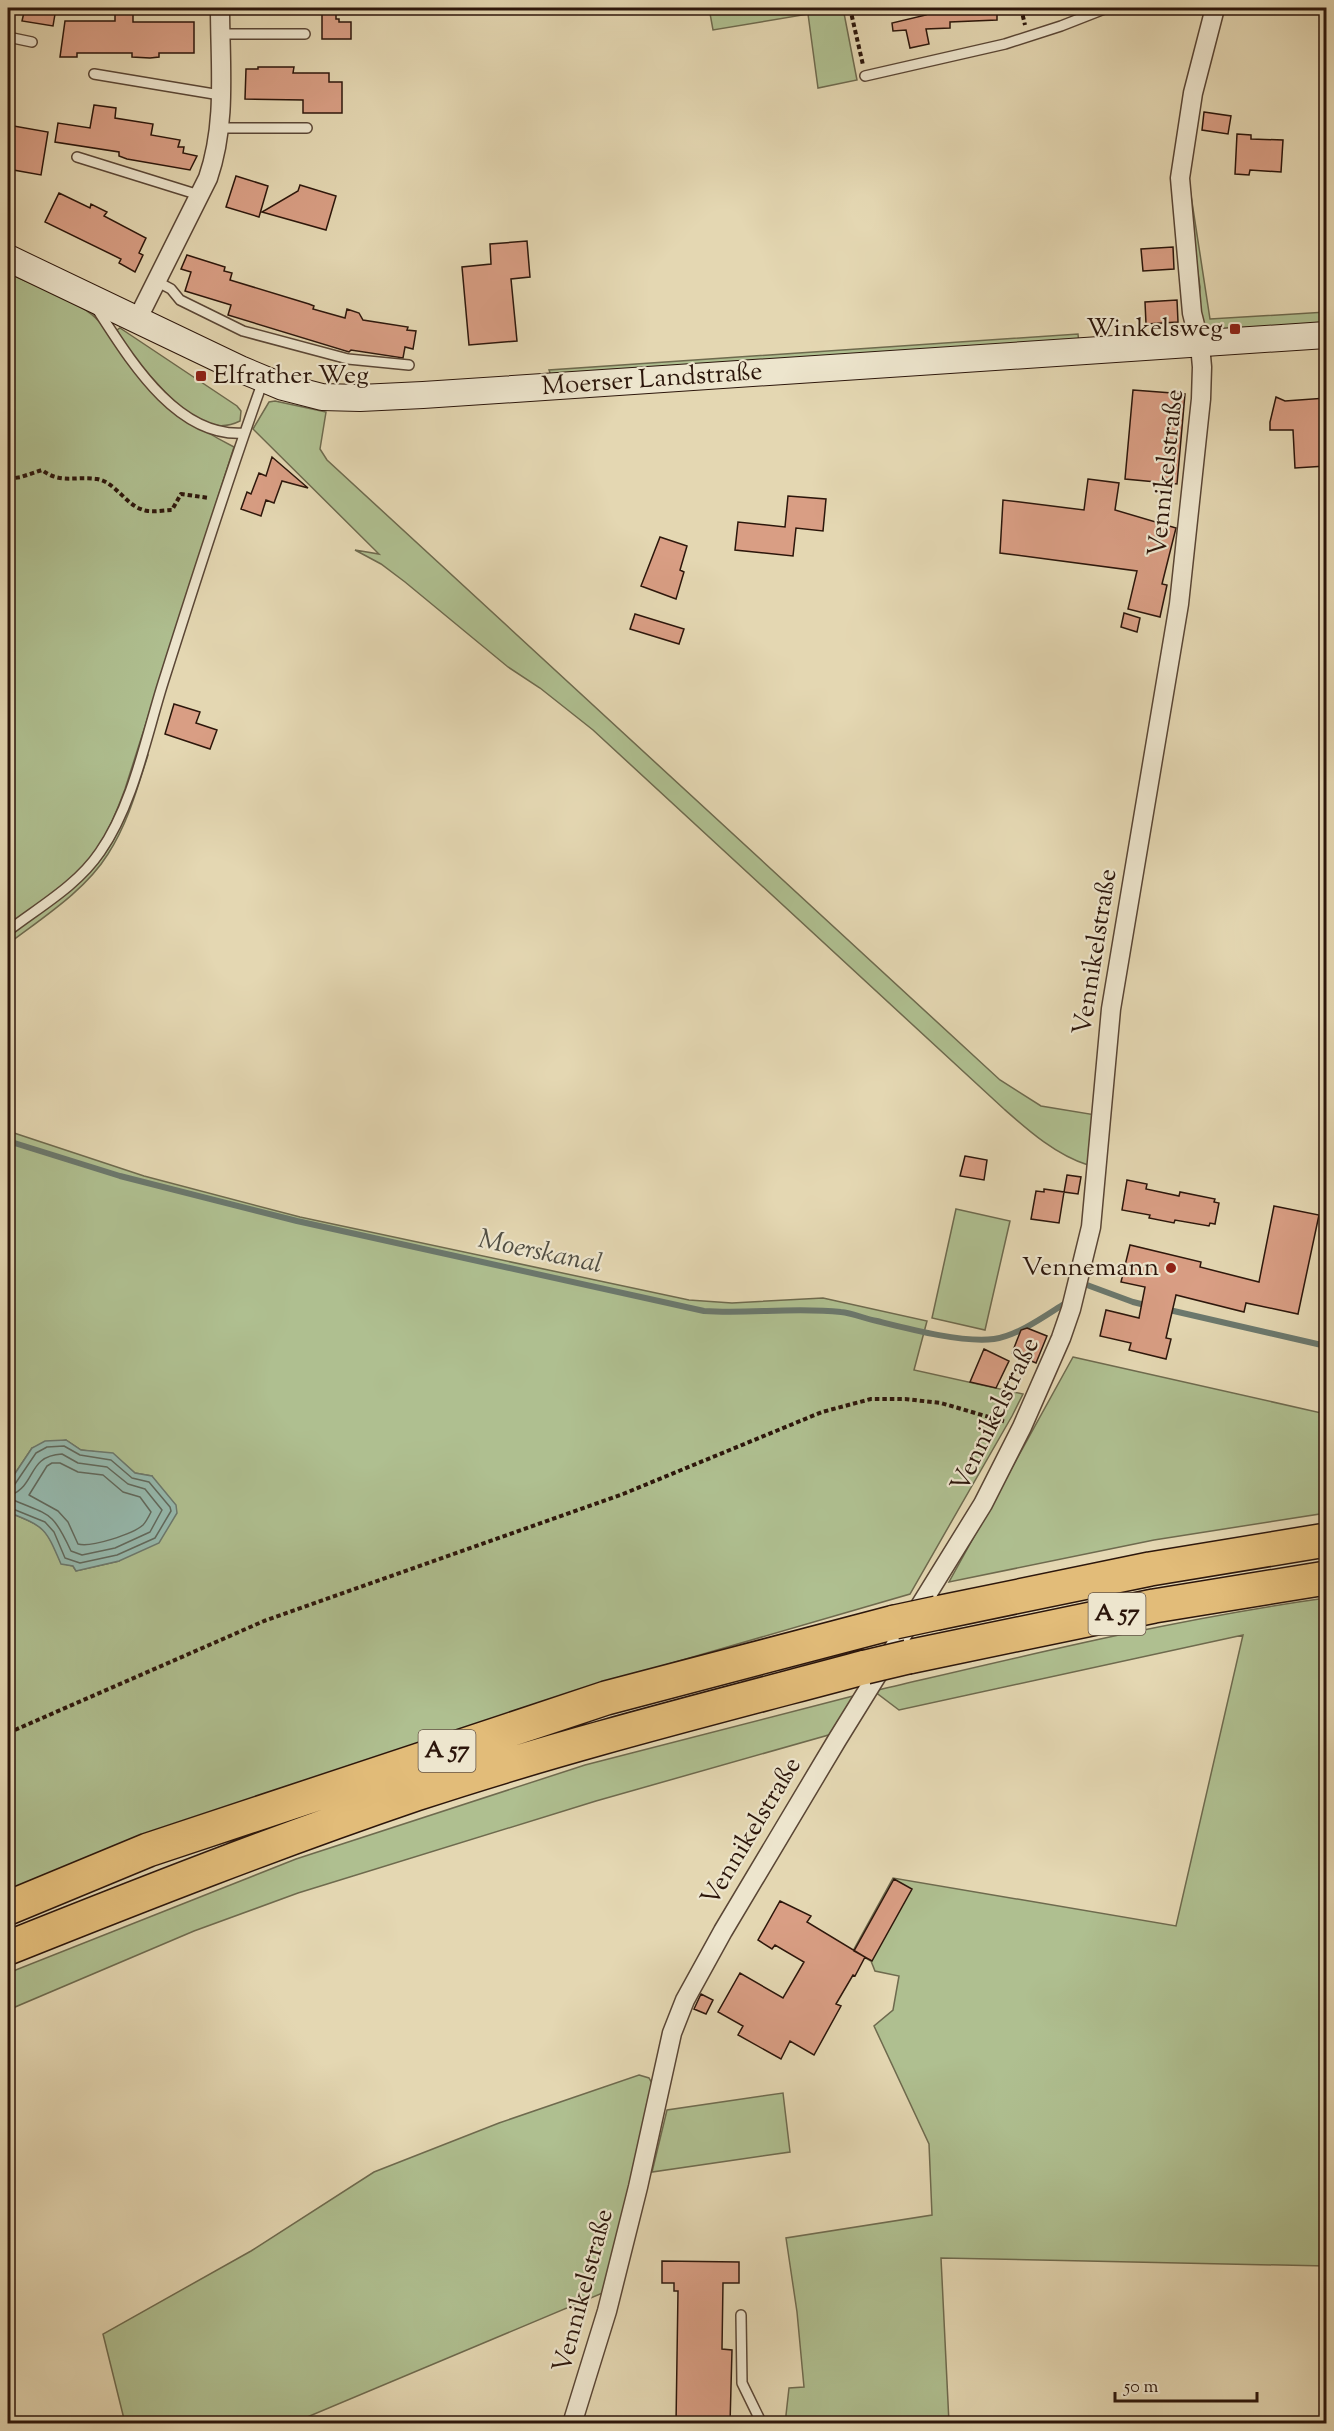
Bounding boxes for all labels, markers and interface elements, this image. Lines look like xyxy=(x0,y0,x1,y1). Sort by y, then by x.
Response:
place label: Winkelsweg xyxy=(1086,311,1223,348)
marker: Winkelsweg xyxy=(1228,322,1242,336)
street label: Moerser Landstraße xyxy=(540,354,764,406)
place label: Elfrather Weg xyxy=(213,358,369,395)
marker: Elfrather Weg xyxy=(194,369,208,383)
street label: Vennikelstraße xyxy=(1140,387,1194,559)
street label: Vennikelstraße xyxy=(1065,866,1127,1038)
water label: Moerskanal xyxy=(474,1221,606,1285)
place label: Vennemann xyxy=(1022,1250,1159,1287)
marker: Vennemann xyxy=(1164,1261,1178,1275)
street label: Vennikelstraße xyxy=(942,1331,1050,1499)
road number: A 57 xyxy=(1088,1593,1146,1635)
road number: A 57 xyxy=(418,1730,476,1772)
street label: Vennikelstraße xyxy=(693,1750,811,1914)
street label: Vennikelstraße xyxy=(544,2205,624,2377)
scale bar xyxy=(1115,2365,1258,2403)
text: 50 m xyxy=(1123,2375,1159,2401)

